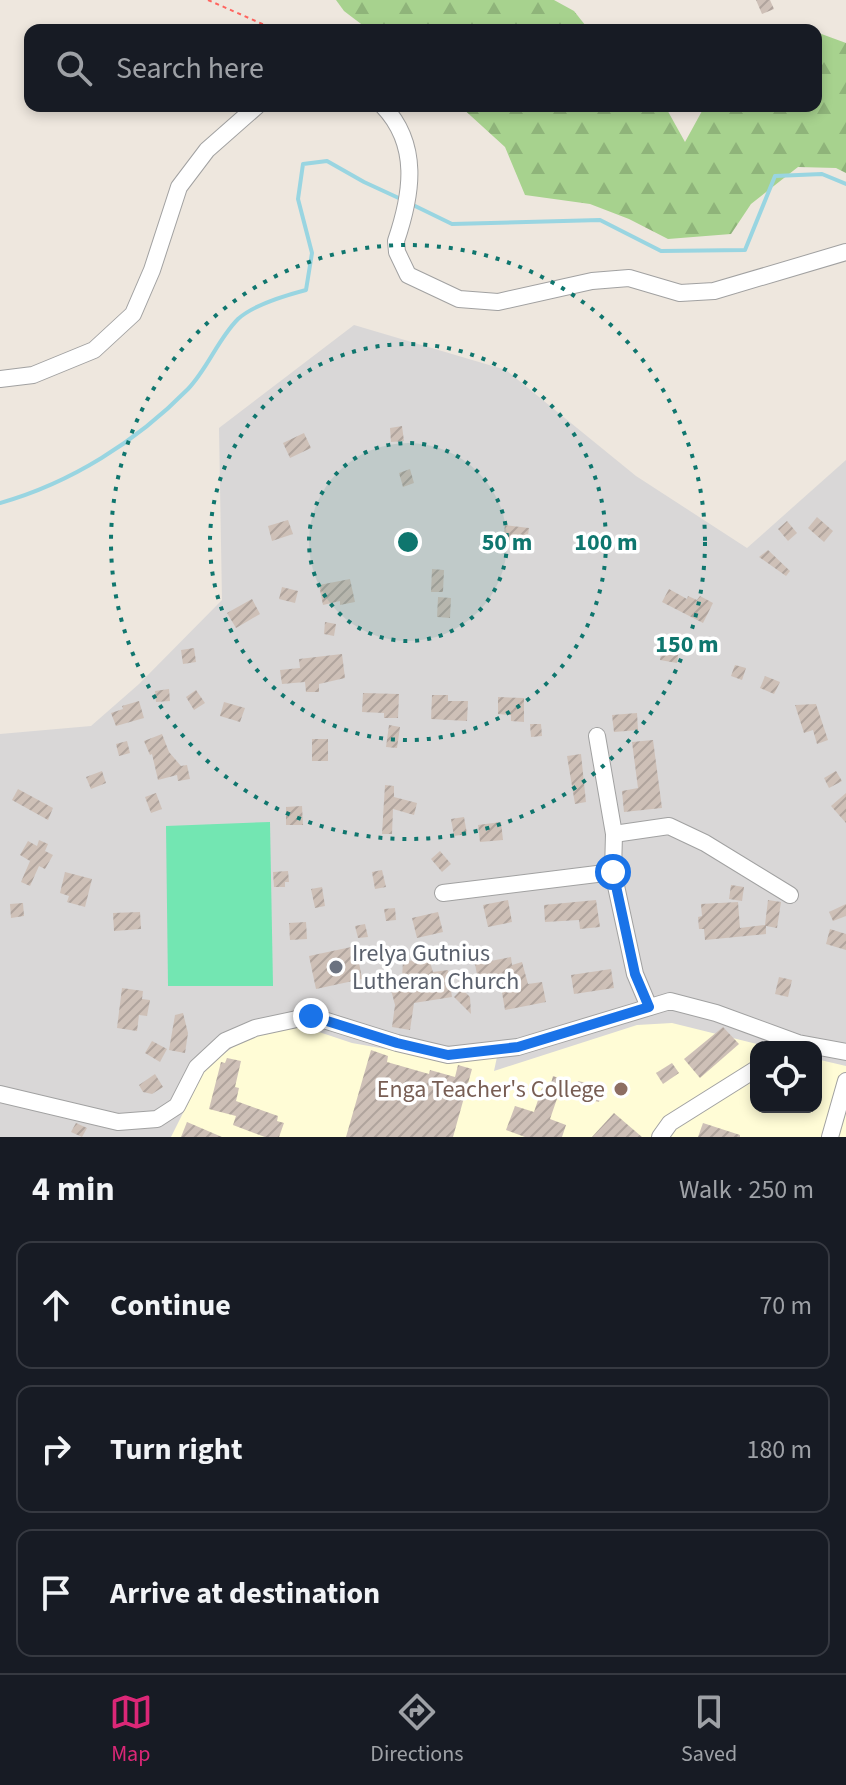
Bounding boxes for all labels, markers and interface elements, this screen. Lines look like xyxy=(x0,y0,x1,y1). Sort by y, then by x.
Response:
search box xyxy=(24,24,822,112)
icon: search xyxy=(52,46,96,90)
text: Search here xyxy=(116,47,264,90)
text: 50 m xyxy=(482,525,532,560)
text: 100 m xyxy=(574,525,638,560)
centre of rings xyxy=(394,528,422,556)
text: 150 m xyxy=(655,627,719,662)
route start xyxy=(595,854,631,890)
place label: Irelya Gutnius Lutheran Church xyxy=(352,936,519,999)
marker: Irelya Gutnius Lutheran Church xyxy=(327,958,345,976)
route end xyxy=(293,998,329,1034)
map controls xyxy=(750,1041,822,1113)
button: locate xyxy=(750,1041,822,1113)
place label: Enga Teacher's College xyxy=(377,1072,605,1107)
marker: Enga Teacher's College xyxy=(612,1080,630,1098)
text: 4 min xyxy=(32,1165,115,1214)
text: Walk · 250 m xyxy=(679,1171,814,1208)
icon: ahead xyxy=(34,1283,78,1327)
text: Continue xyxy=(110,1284,231,1327)
text: 70 m xyxy=(759,1287,812,1324)
icon: right xyxy=(34,1427,78,1471)
text: Turn right xyxy=(110,1428,242,1471)
text: 180 m xyxy=(746,1431,812,1468)
icon: arrive xyxy=(34,1571,78,1615)
text: Arrive at destination xyxy=(110,1572,380,1615)
tab: Map xyxy=(109,1690,153,1770)
tab: Directions xyxy=(370,1690,463,1770)
tab: Saved xyxy=(681,1690,737,1770)

